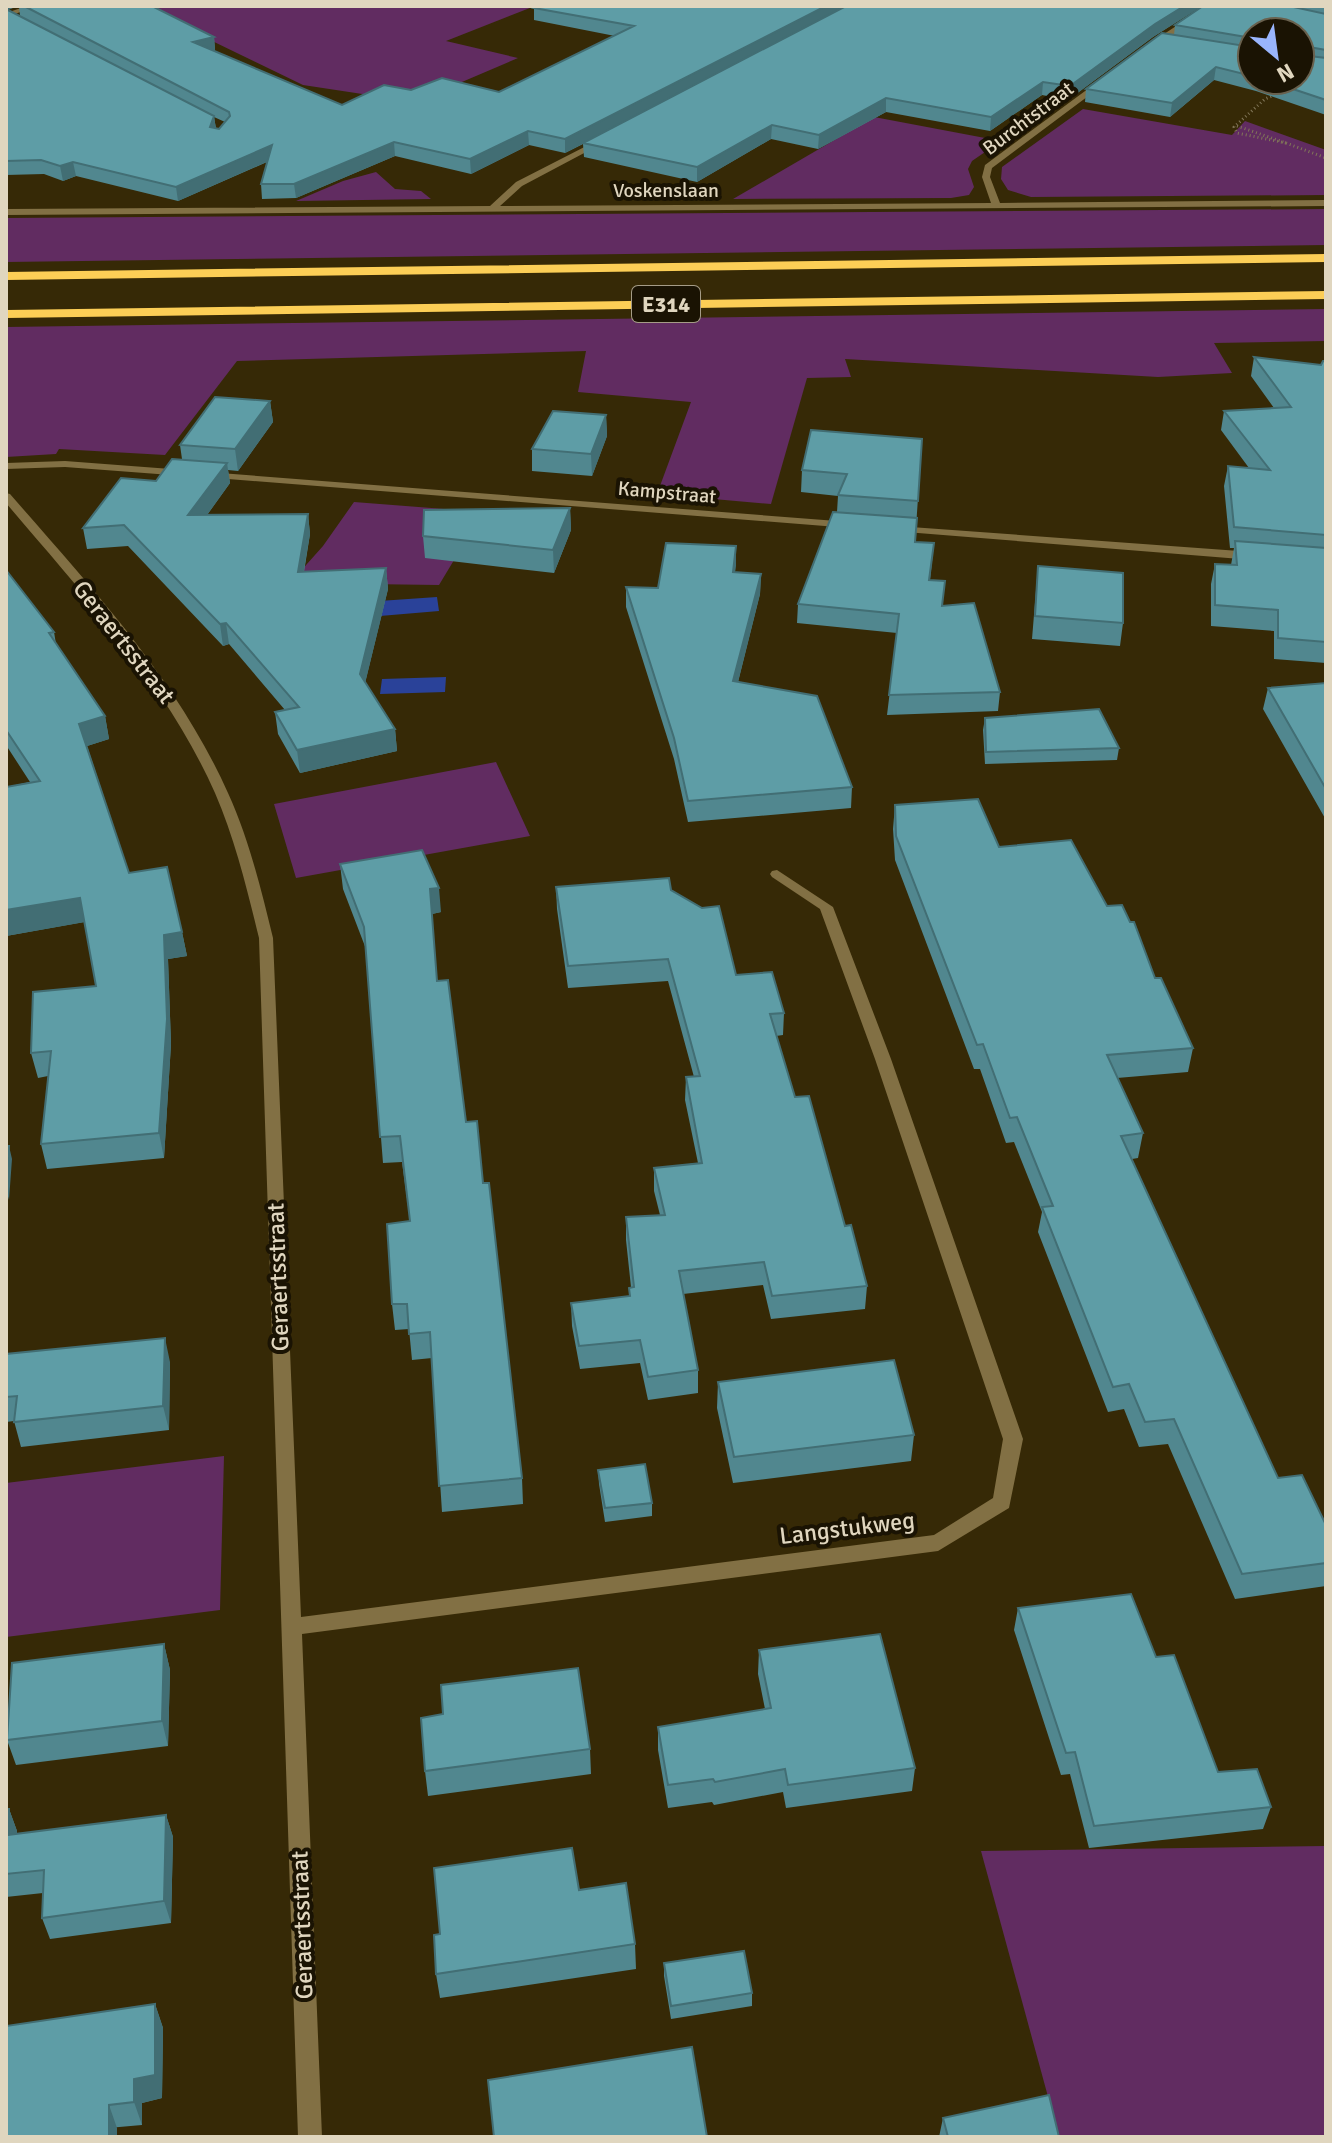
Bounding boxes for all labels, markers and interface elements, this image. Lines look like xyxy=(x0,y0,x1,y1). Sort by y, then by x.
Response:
north arrow xyxy=(1236,16,1316,96)
text: N xyxy=(1272,58,1299,89)
street label: Burchtstraat xyxy=(978,76,1079,161)
street label: Voskenslaan xyxy=(613,178,719,203)
road number: E314 xyxy=(632,286,700,322)
street label: Kampstraat xyxy=(617,476,717,509)
street label: Geraertsstraat xyxy=(66,574,182,710)
street label: Geraertsstraat xyxy=(260,1202,296,1352)
street label: Langstukweg xyxy=(778,1505,916,1551)
street label: Geraertsstraat xyxy=(284,1850,320,2000)

